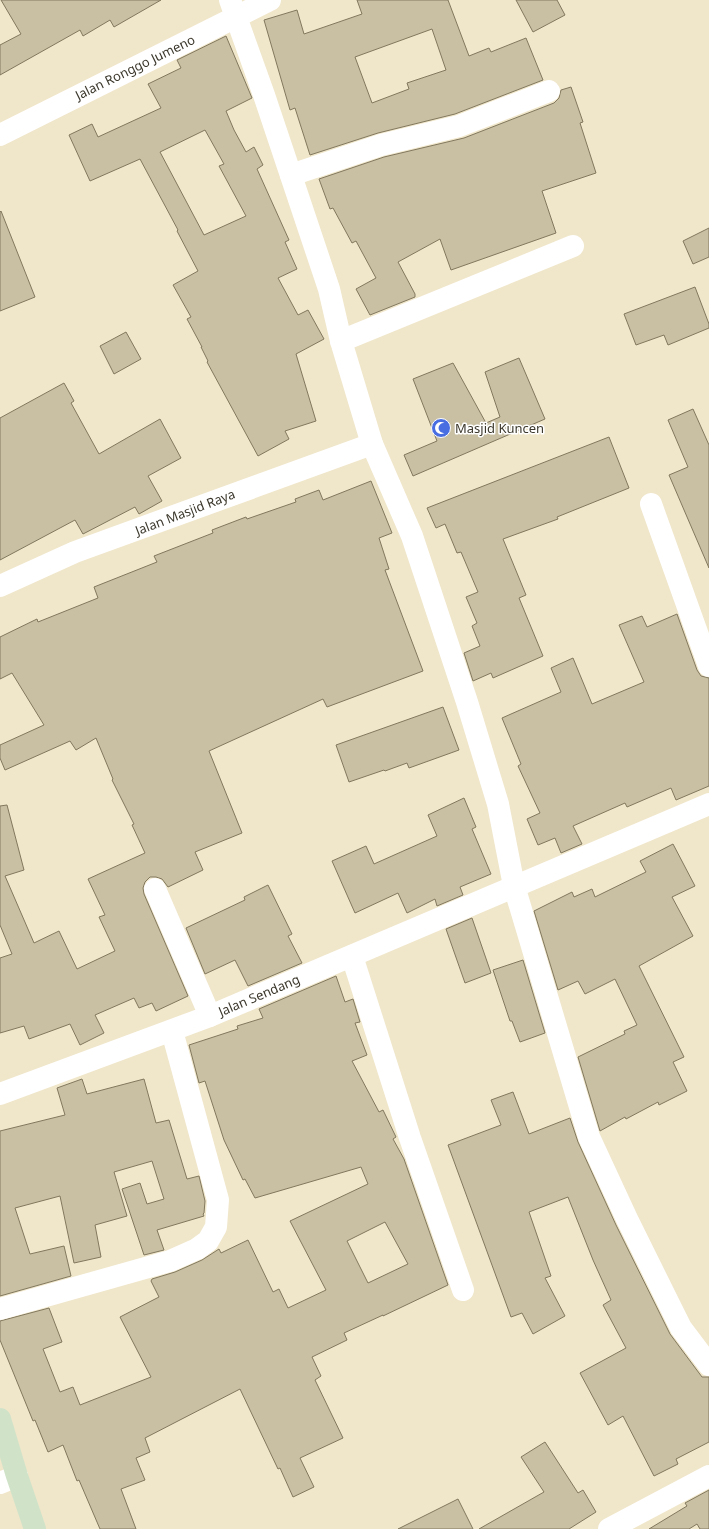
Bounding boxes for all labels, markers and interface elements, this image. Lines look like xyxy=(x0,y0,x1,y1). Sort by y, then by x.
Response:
street label: Jalan Ronggo Jumeno xyxy=(70,30,198,105)
mosque icon: Masjid Kuncen xyxy=(430,417,452,439)
place label: Masjid Kuncen xyxy=(455,419,544,437)
street label: Jalan Masjid Raya xyxy=(131,485,238,540)
street label: Jalan Sendang xyxy=(214,970,302,1021)

